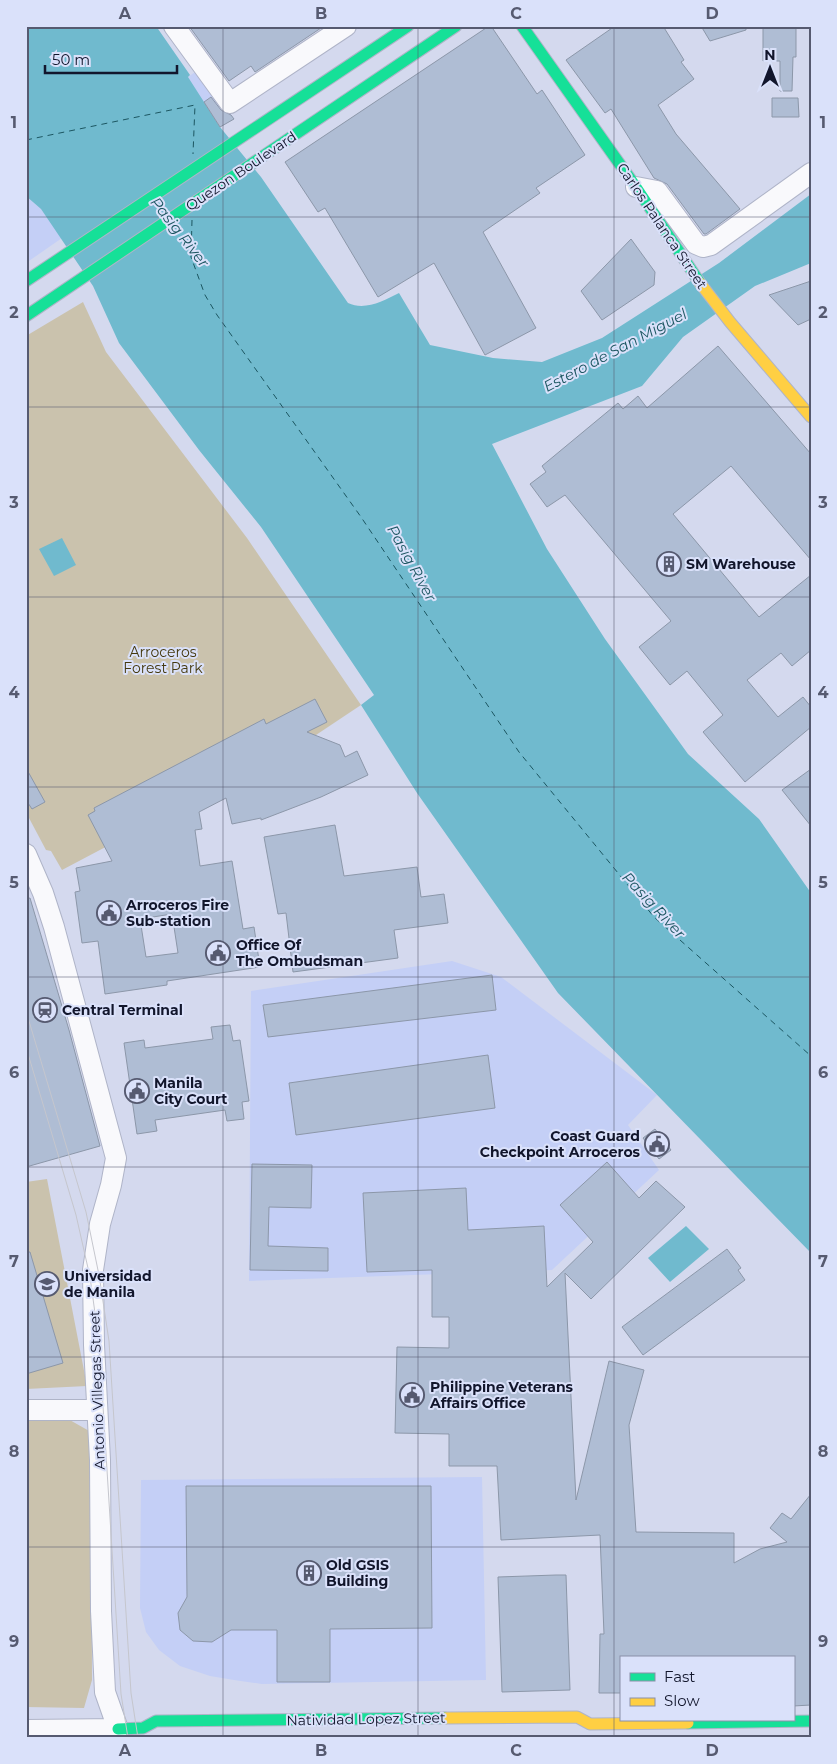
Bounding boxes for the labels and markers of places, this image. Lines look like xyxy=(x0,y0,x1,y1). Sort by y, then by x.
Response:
building icon: SM Warehouse xyxy=(656,551,682,577)
place label: SM Warehouse xyxy=(686,555,796,573)
place label: Arroceros Fire Sub-station xyxy=(125,896,229,930)
public building icon: Arroceros Fire Sub-station xyxy=(96,900,122,926)
place label: Office Of The Ombudsman xyxy=(236,936,363,970)
public building icon: Office Of The Ombudsman xyxy=(205,940,231,966)
station icon: Central Terminal xyxy=(32,997,58,1023)
place label: Central Terminal xyxy=(62,1001,183,1019)
place label: Manila City Court xyxy=(154,1074,227,1108)
public building icon: Manila City Court xyxy=(124,1078,150,1104)
place label: Coast Guard Checkpoint Arroceros xyxy=(480,1127,641,1161)
public building icon: Coast Guard Checkpoint Arroceros xyxy=(644,1131,670,1157)
place label: Universidad de Manila xyxy=(64,1267,152,1301)
school or university icon: Universidad de Manila xyxy=(34,1271,60,1297)
place label: Philippine Veterans Affairs Office xyxy=(429,1378,574,1412)
public building icon: Philippine Veterans Affairs Office xyxy=(399,1382,425,1408)
place label: Old GSIS Building xyxy=(326,1556,389,1590)
building icon: Old GSIS Building xyxy=(296,1560,322,1586)

